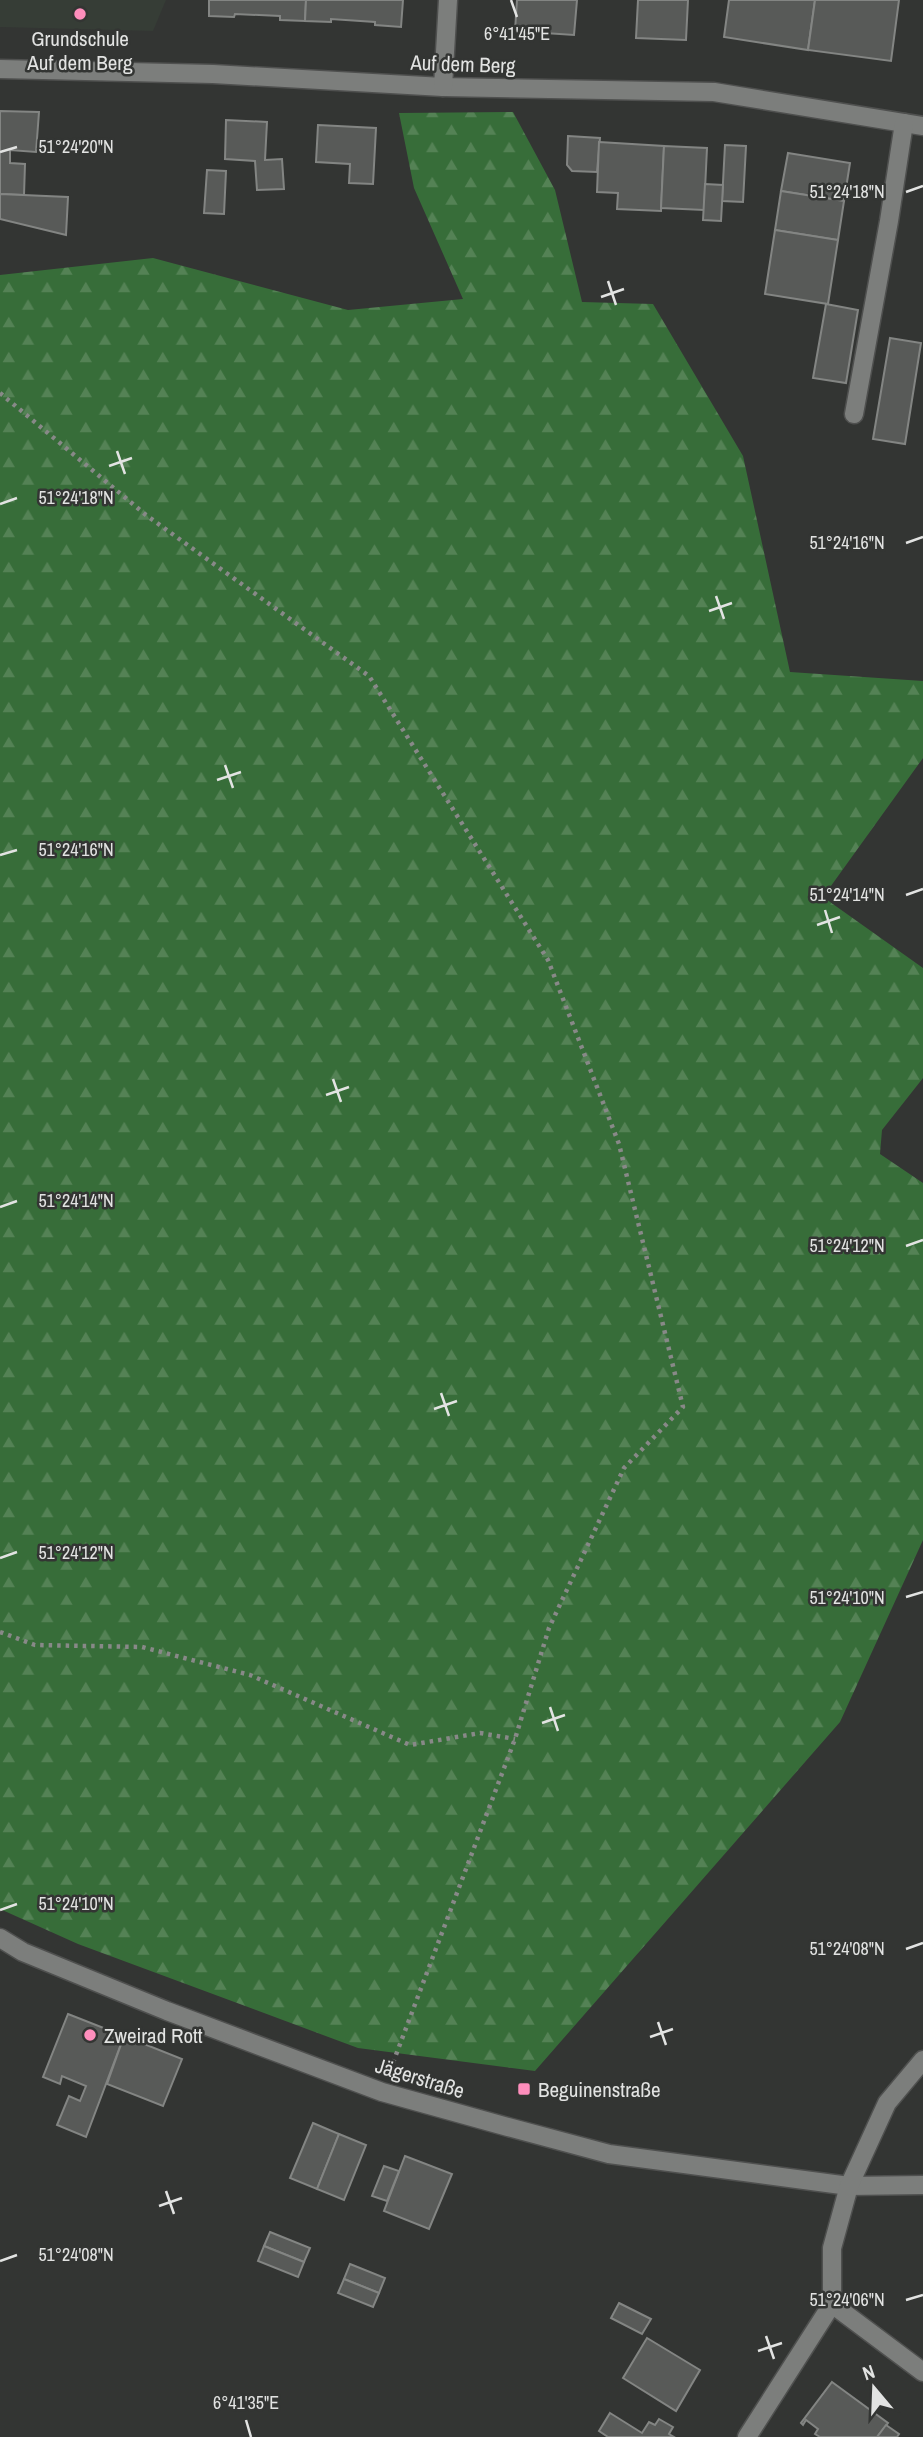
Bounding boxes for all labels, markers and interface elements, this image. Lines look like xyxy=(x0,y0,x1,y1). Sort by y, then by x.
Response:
marker: Grundschule Auf dem Berg xyxy=(72,6,88,22)
text: 6°41'45"E xyxy=(484,21,550,46)
place label: Grundschule Auf dem Berg xyxy=(26,24,133,77)
street label: Auf dem Berg xyxy=(409,48,517,80)
text: 51°24'20"N xyxy=(38,134,114,159)
text: 51°24'18"N xyxy=(809,179,885,204)
text: 51°24'18"N xyxy=(38,485,114,510)
text: 51°24'16"N xyxy=(809,530,885,555)
text: 51°24'16"N xyxy=(38,837,114,862)
text: 51°24'14"N xyxy=(809,882,885,907)
text: 51°24'14"N xyxy=(38,1188,114,1213)
text: 51°24'12"N xyxy=(809,1233,885,1258)
text: 51°24'12"N xyxy=(38,1540,114,1565)
text: 51°24'10"N xyxy=(809,1585,885,1610)
text: 51°24'10"N xyxy=(38,1891,114,1916)
text: 51°24'08"N xyxy=(809,1936,885,1961)
place label: Zweirad Rott xyxy=(104,2021,203,2050)
marker: Zweirad Rott xyxy=(82,2027,98,2043)
street label: Jägerstraße xyxy=(372,2051,468,2105)
place label: Beguinenstraße xyxy=(538,2075,661,2104)
marker: Beguinenstraße xyxy=(516,2081,532,2097)
text: 51°24'08"N xyxy=(38,2242,114,2267)
text: 51°24'06"N xyxy=(809,2287,885,2312)
north arrow xyxy=(839,2353,909,2423)
text: N xyxy=(859,2358,878,2386)
text: 6°41'35"E xyxy=(213,2390,279,2415)

